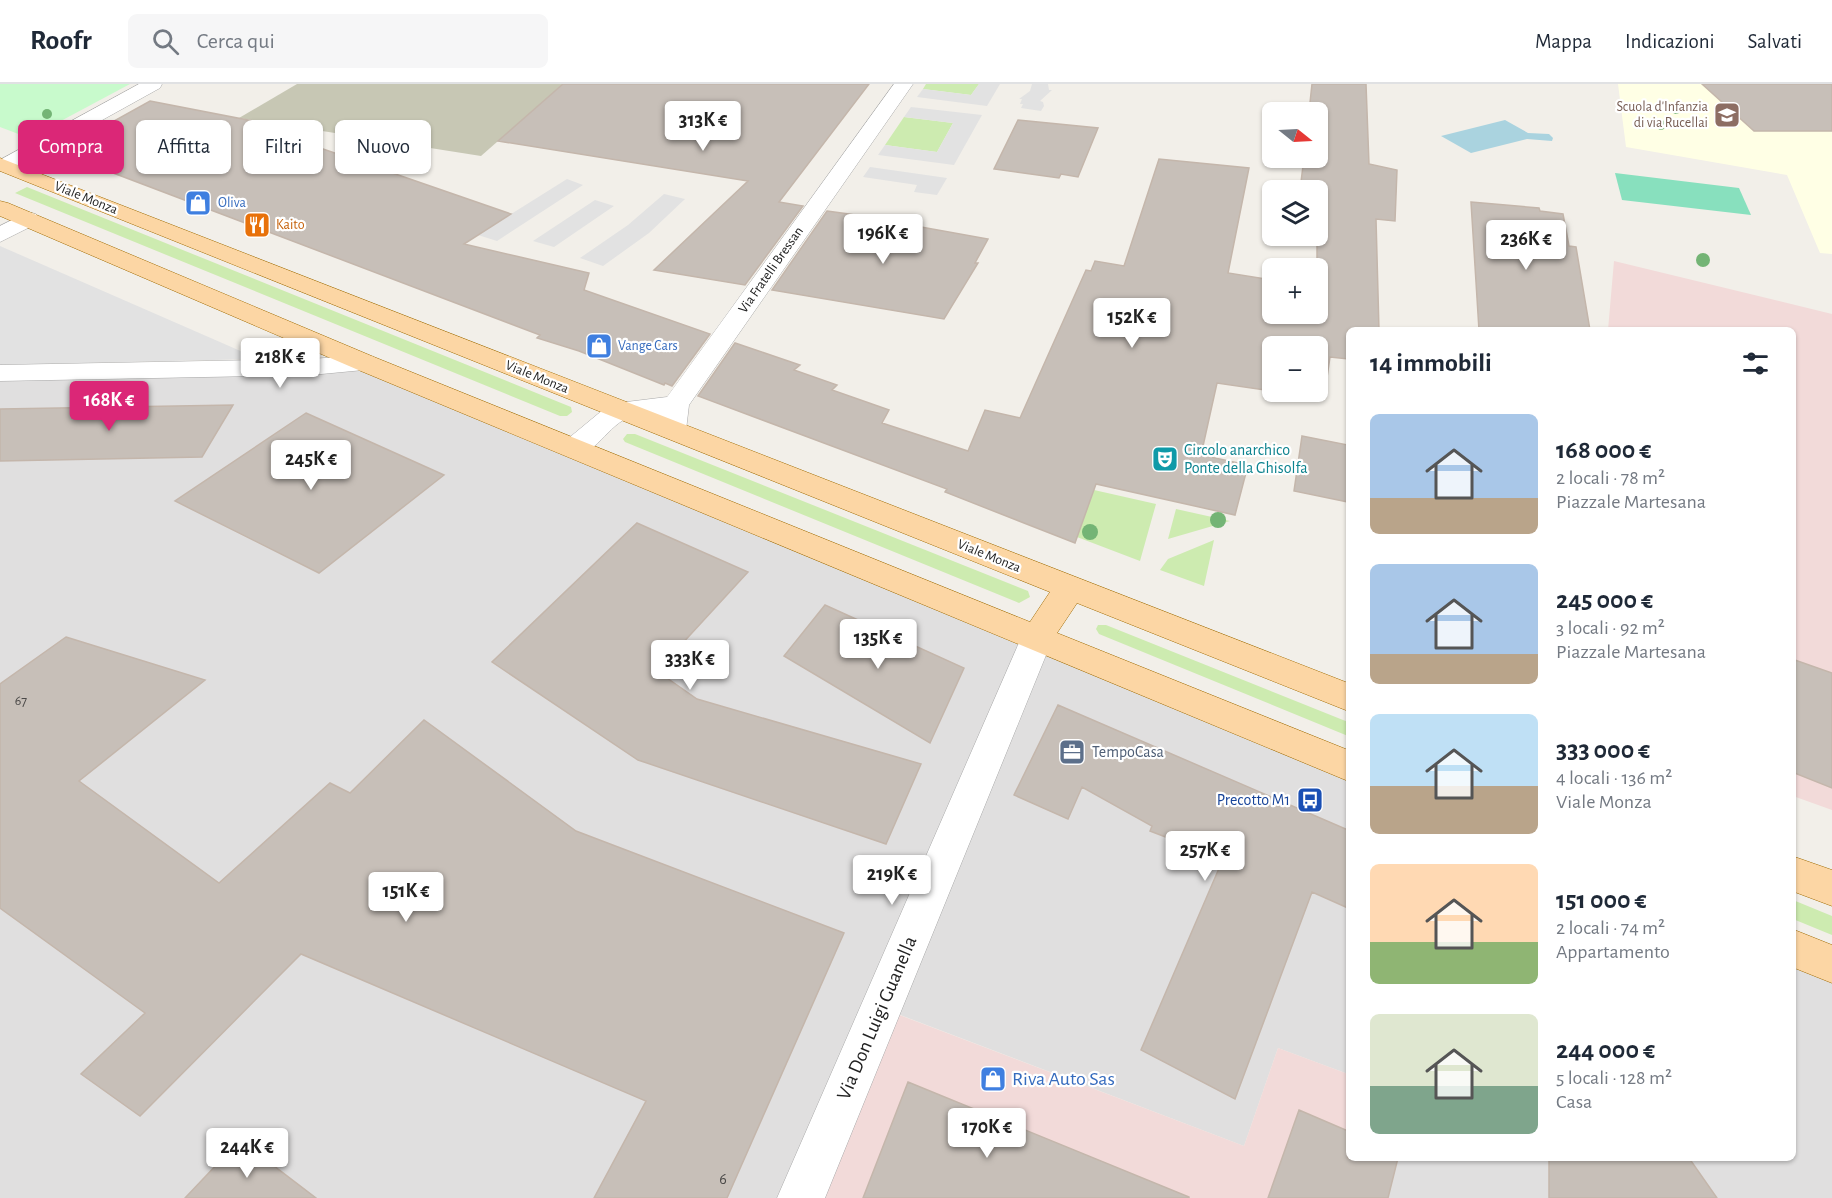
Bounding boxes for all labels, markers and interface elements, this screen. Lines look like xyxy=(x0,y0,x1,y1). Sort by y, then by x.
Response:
search box xyxy=(128,14,548,68)
icon: search xyxy=(149,25,182,58)
text: Roofr xyxy=(30,27,92,55)
text: Cerca qui xyxy=(197,30,275,52)
text: Mappa xyxy=(1535,31,1592,52)
text: Indicazioni xyxy=(1625,31,1715,52)
text: Salvati xyxy=(1748,31,1802,52)
place label: Scuola d'Infanzia di via Rucellai xyxy=(1616,100,1709,130)
school or university icon: Scuola d'Infanzia di via Rucellai xyxy=(1712,100,1742,130)
pin: 313K € xyxy=(654,101,752,152)
north arrow xyxy=(1262,102,1328,168)
map controls xyxy=(1262,102,1328,402)
text: 313K € xyxy=(679,110,727,130)
chip: Compra xyxy=(18,120,124,174)
chip: Affitta xyxy=(136,120,231,174)
chip: Filtri xyxy=(243,120,323,174)
chip: Nuovo xyxy=(335,120,431,174)
street label: Viale Monza xyxy=(52,179,120,217)
button: layers xyxy=(1262,180,1328,246)
shop icon: Oliva xyxy=(183,188,213,218)
place label: Oliva xyxy=(218,196,246,210)
restaurant icon: Kaito xyxy=(242,210,272,240)
pin: 196K € xyxy=(834,214,932,265)
place label: Kaito xyxy=(276,218,305,232)
pin: 236K € xyxy=(1477,220,1575,271)
text: 196K € xyxy=(858,223,908,243)
street label: Via Fratelli Bressan xyxy=(736,224,806,316)
text: 236K € xyxy=(1500,229,1552,249)
button: + xyxy=(1262,258,1328,324)
pin: 152K € xyxy=(1083,298,1181,349)
text: 152K € xyxy=(1107,307,1157,327)
shop icon: Vange Cars xyxy=(584,331,614,361)
button: − xyxy=(1262,336,1328,402)
pin: 218K € xyxy=(231,338,329,389)
place label: Vange Cars xyxy=(618,339,678,353)
text: 218K € xyxy=(255,347,305,367)
icon: filters xyxy=(1739,347,1772,380)
text: 14 immobili xyxy=(1370,350,1492,376)
street label: Viale Monza xyxy=(503,358,571,396)
pin: 168K € xyxy=(60,381,158,432)
text: 168K € xyxy=(84,390,134,410)
text: 168 000 € xyxy=(1556,437,1651,463)
icon: home xyxy=(1418,438,1490,510)
pin: 245K € xyxy=(262,440,360,491)
place label: Circolo anarchico Ponte della Ghisolfa xyxy=(1184,442,1308,476)
theatre icon: Circolo anarchico Ponte della Ghisolfa xyxy=(1150,444,1180,474)
text: 245K € xyxy=(285,449,337,469)
text: 2 locali · 78 m² xyxy=(1556,468,1665,488)
text: Piazzale Martesana xyxy=(1556,492,1706,512)
street label: Viale Monza xyxy=(955,537,1023,575)
text: 245 000 € xyxy=(1556,587,1653,613)
icon: home xyxy=(1418,588,1490,660)
text: 3 locali · 92 m² xyxy=(1556,618,1665,638)
pin: 135K € xyxy=(829,619,927,670)
text: 135K € xyxy=(854,628,902,648)
pin: 333K € xyxy=(641,640,739,691)
text: Piazzale Martesana xyxy=(1556,642,1706,662)
text: 333K € xyxy=(665,649,715,669)
house number: 67 xyxy=(15,694,27,708)
office icon: TempoCasa xyxy=(1057,737,1087,767)
text: 333 000 € xyxy=(1556,737,1650,763)
icon: home xyxy=(1418,738,1490,810)
place label: TempoCasa xyxy=(1092,744,1164,760)
text: 4 locali · 136 m² xyxy=(1556,768,1672,788)
bus stop icon: Precotto M1 xyxy=(1295,785,1325,815)
place label: Precotto M1 xyxy=(1217,792,1290,808)
text: Viale Monza xyxy=(1556,792,1652,812)
pin: 257K € xyxy=(1156,831,1254,882)
text: 257K € xyxy=(1180,840,1230,860)
pin: 219K € xyxy=(843,855,941,906)
text: 219K € xyxy=(867,864,917,884)
pin: 151K € xyxy=(357,872,455,923)
text: 151K € xyxy=(382,881,430,901)
text: 151 000 € xyxy=(1556,887,1647,913)
icon: home xyxy=(1418,888,1490,960)
text: 2 locali · 74 m² xyxy=(1556,918,1665,938)
street label: Via Don Luigi Guanella xyxy=(833,933,921,1103)
text: Appartamento xyxy=(1556,942,1670,962)
text: 244 000 € xyxy=(1556,1037,1655,1063)
icon: home xyxy=(1418,1038,1490,1110)
shop icon: Riva Auto Sas xyxy=(978,1064,1008,1094)
text: 5 locali · 128 m² xyxy=(1556,1068,1672,1088)
place label: Riva Auto Sas xyxy=(1012,1069,1115,1089)
text: Casa xyxy=(1556,1092,1592,1112)
pin: 170K € xyxy=(938,1108,1036,1159)
text: 170K € xyxy=(962,1117,1012,1137)
pin: 244K € xyxy=(198,1128,296,1179)
text: 244K € xyxy=(220,1137,274,1157)
house number: 6 xyxy=(719,1171,727,1187)

